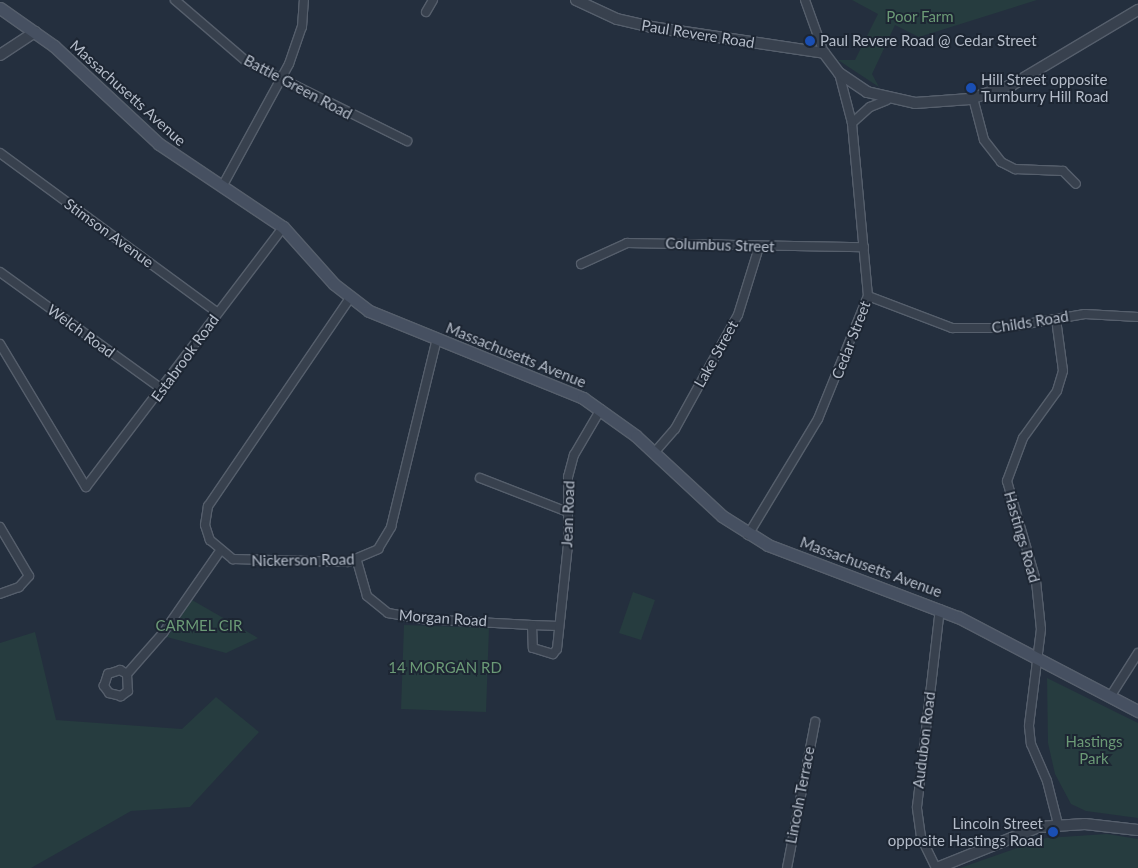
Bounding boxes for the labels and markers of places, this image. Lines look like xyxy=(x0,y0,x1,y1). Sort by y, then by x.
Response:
place label: Paul Revere Road @ Cedar Street xyxy=(820,32,1037,50)
marker: Paul Revere Road @ Cedar Street xyxy=(804,35,816,47)
place label: Hill Street opposite Turnburry Hill Road xyxy=(981,70,1109,105)
marker: Hill Street opposite Turnburry Hill Road xyxy=(965,82,977,94)
place label: Lincoln Street opposite Hastings Road xyxy=(888,814,1043,849)
marker: Lincoln Street opposite Hastings Road xyxy=(1047,826,1059,838)

